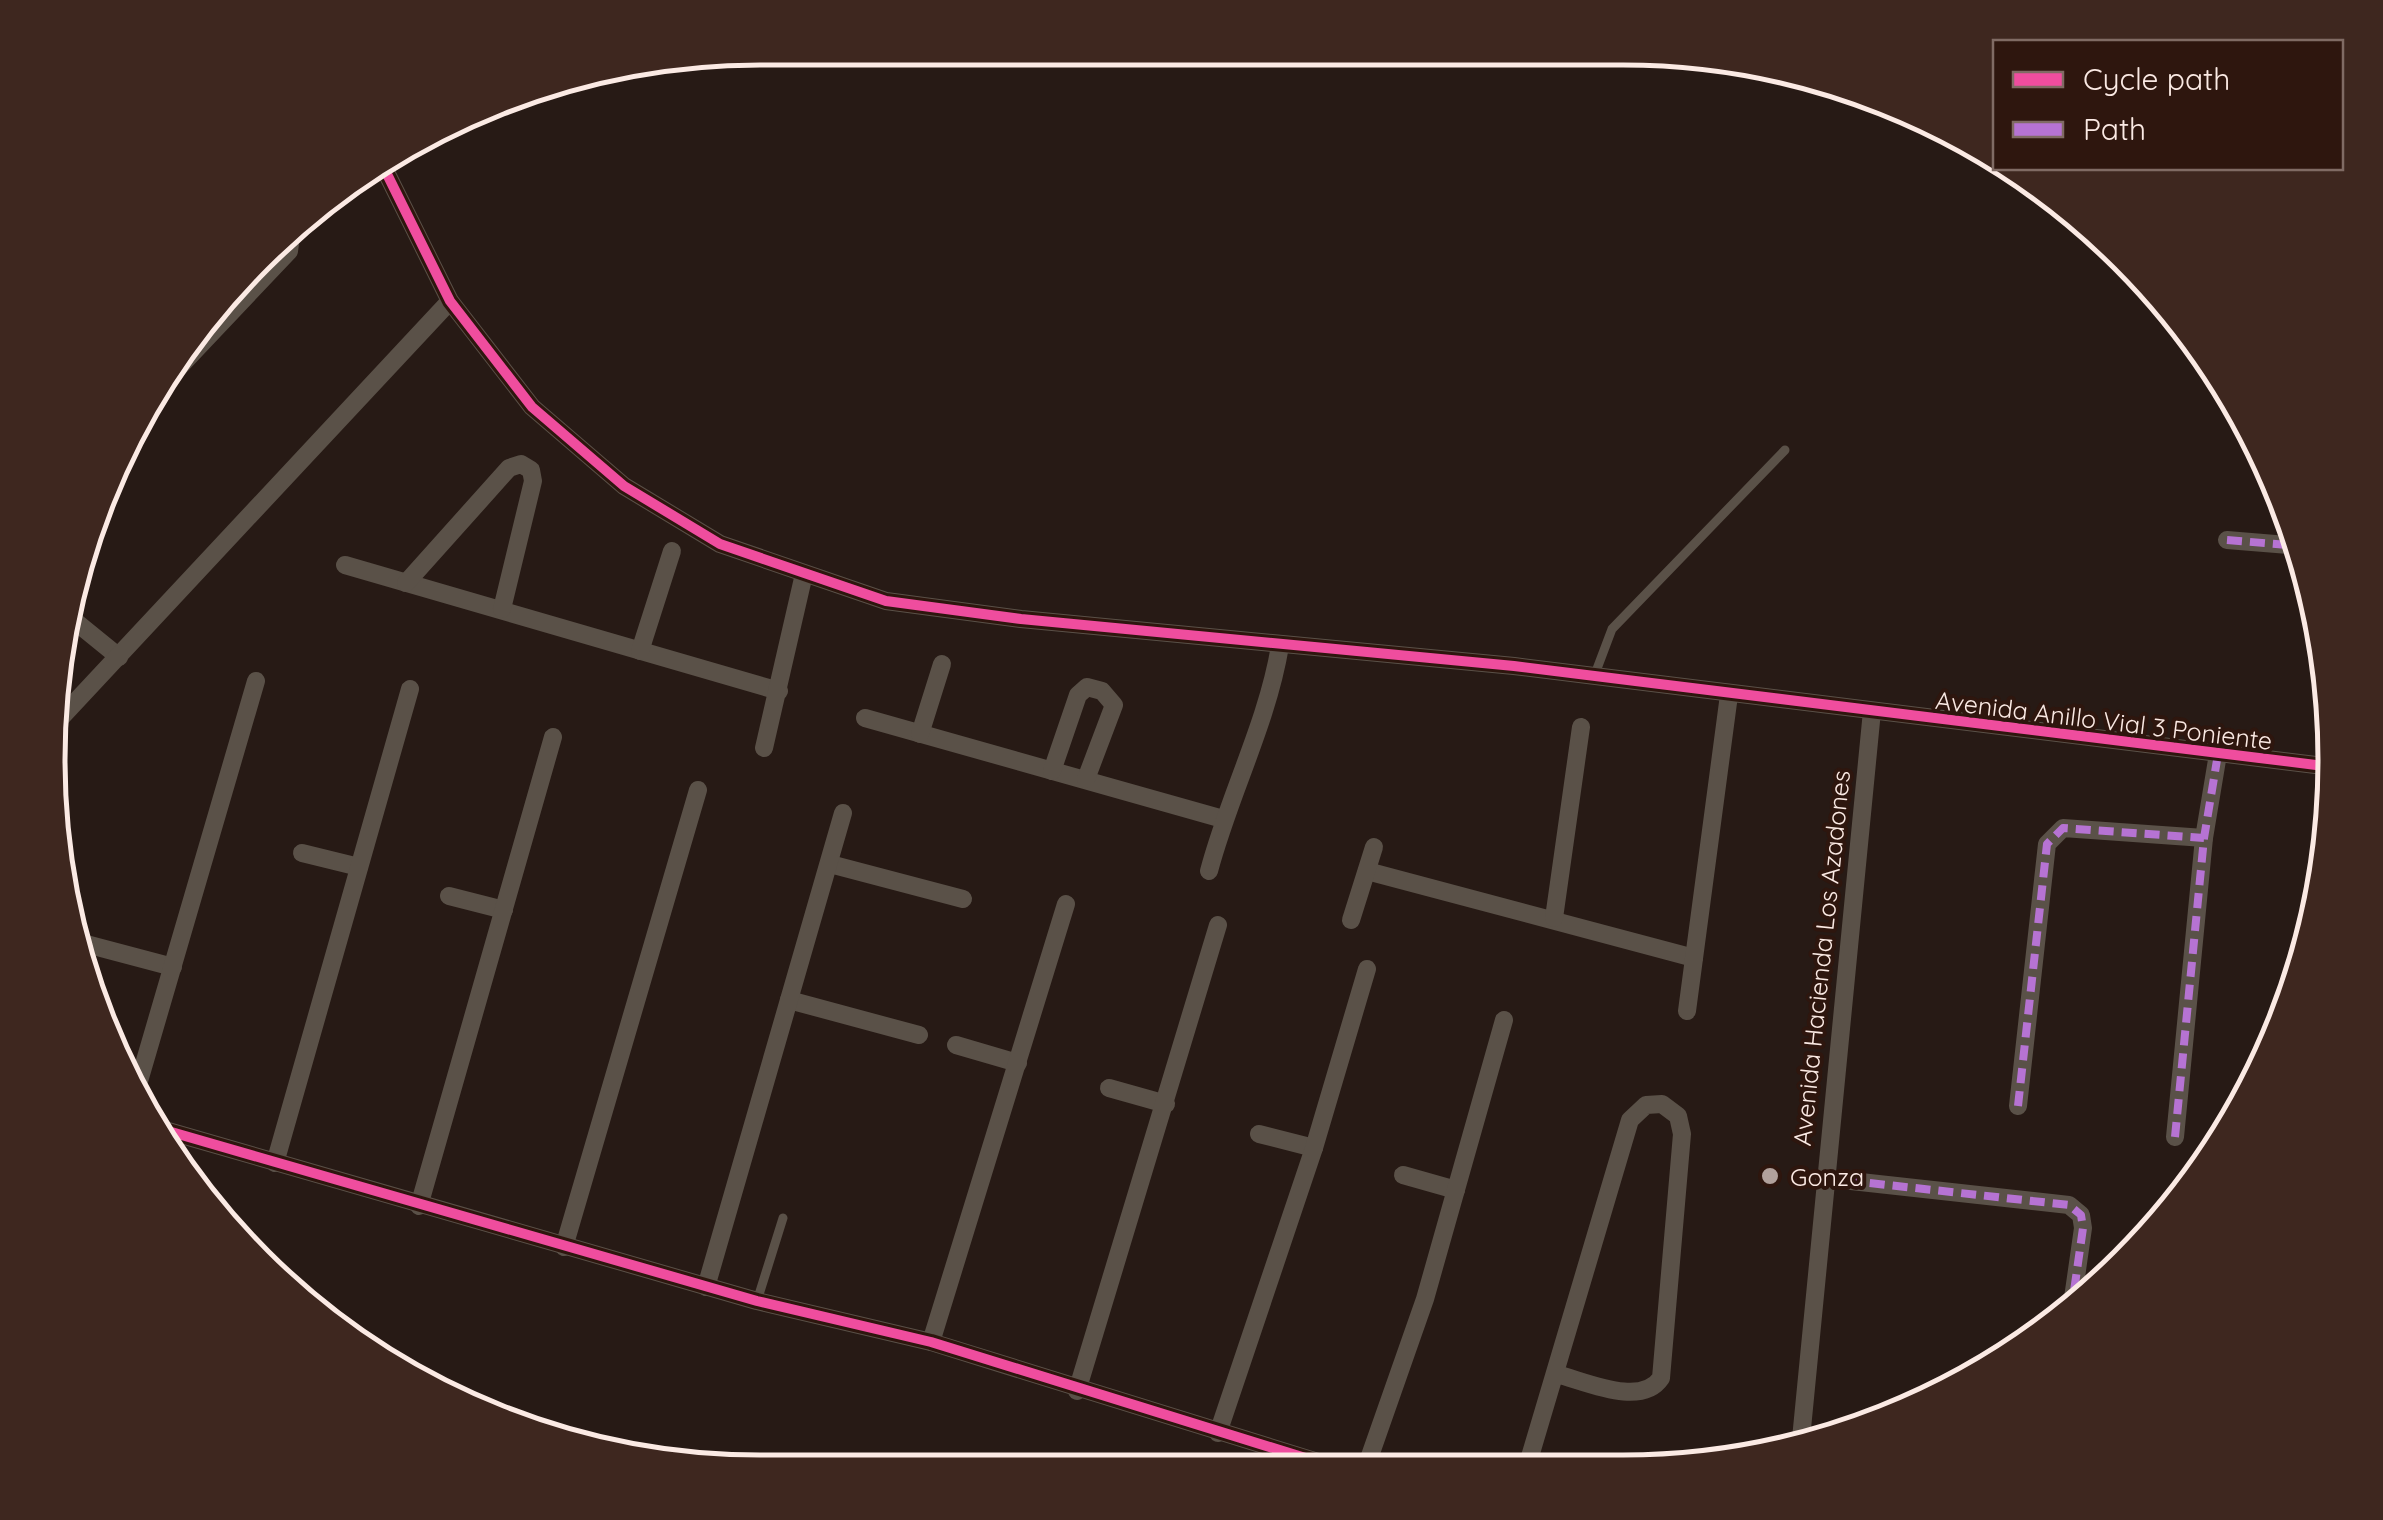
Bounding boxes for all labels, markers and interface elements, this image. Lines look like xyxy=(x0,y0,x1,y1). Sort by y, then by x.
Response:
legend xyxy=(1993,40,2343,170)
text: Cycle path xyxy=(2083,60,2230,98)
text: Path xyxy=(2083,110,2146,148)
street label: Avenida Anillo Vial 3 Poniente xyxy=(1934,684,2274,756)
street label: Avenida Hacienda Los Azadones xyxy=(1786,769,1856,1147)
place label: Gonza xyxy=(1790,1161,1864,1192)
marker: Gonza xyxy=(1759,1165,1781,1187)

